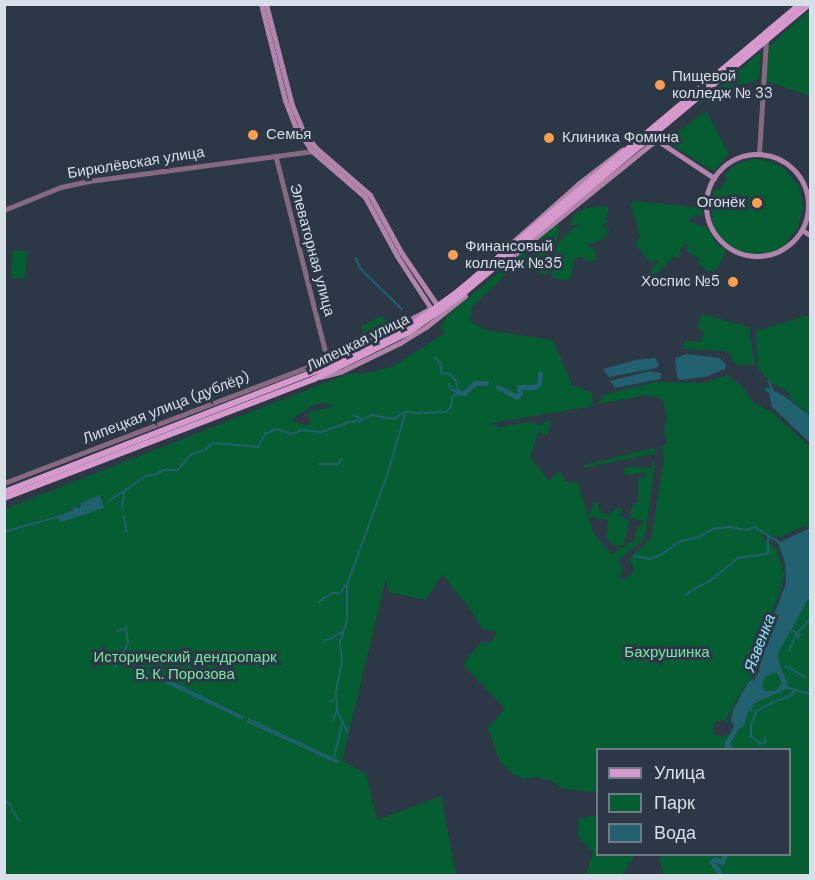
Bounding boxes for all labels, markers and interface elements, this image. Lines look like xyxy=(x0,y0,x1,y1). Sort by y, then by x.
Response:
place label: Пищевой колледж № 33 xyxy=(672,67,773,102)
marker: Пищевой колледж № 33 xyxy=(653,78,667,92)
marker: Семья xyxy=(244,126,262,144)
place label: Семья xyxy=(266,126,311,144)
marker: Клиника Фомина xyxy=(540,129,558,147)
place label: Клиника Фомина xyxy=(562,129,679,147)
street label: Бирюлёвская улица xyxy=(66,143,206,183)
street label: Элеваторная улица xyxy=(286,182,338,318)
place label: Огонёк xyxy=(697,194,745,212)
marker: Огонёк xyxy=(750,196,764,210)
place label: Финансовый колледж №35 xyxy=(465,237,562,272)
marker: Финансовый колледж №35 xyxy=(446,248,460,262)
place label: Хоспис №5 xyxy=(641,273,720,291)
marker: Хоспис №5 xyxy=(724,273,742,291)
street label: Липецкая улица xyxy=(304,310,412,376)
street label: Липецкая улица (дублёр) xyxy=(80,368,252,448)
water label: Язвенка xyxy=(740,611,780,675)
park label: Бахрушинка xyxy=(624,644,710,662)
park label: Исторический дендропарк В. К. Порозова xyxy=(93,648,277,683)
legend xyxy=(596,748,791,856)
text: Улица xyxy=(654,761,705,785)
text: Парк xyxy=(654,791,695,815)
text: Вода xyxy=(654,821,696,845)

